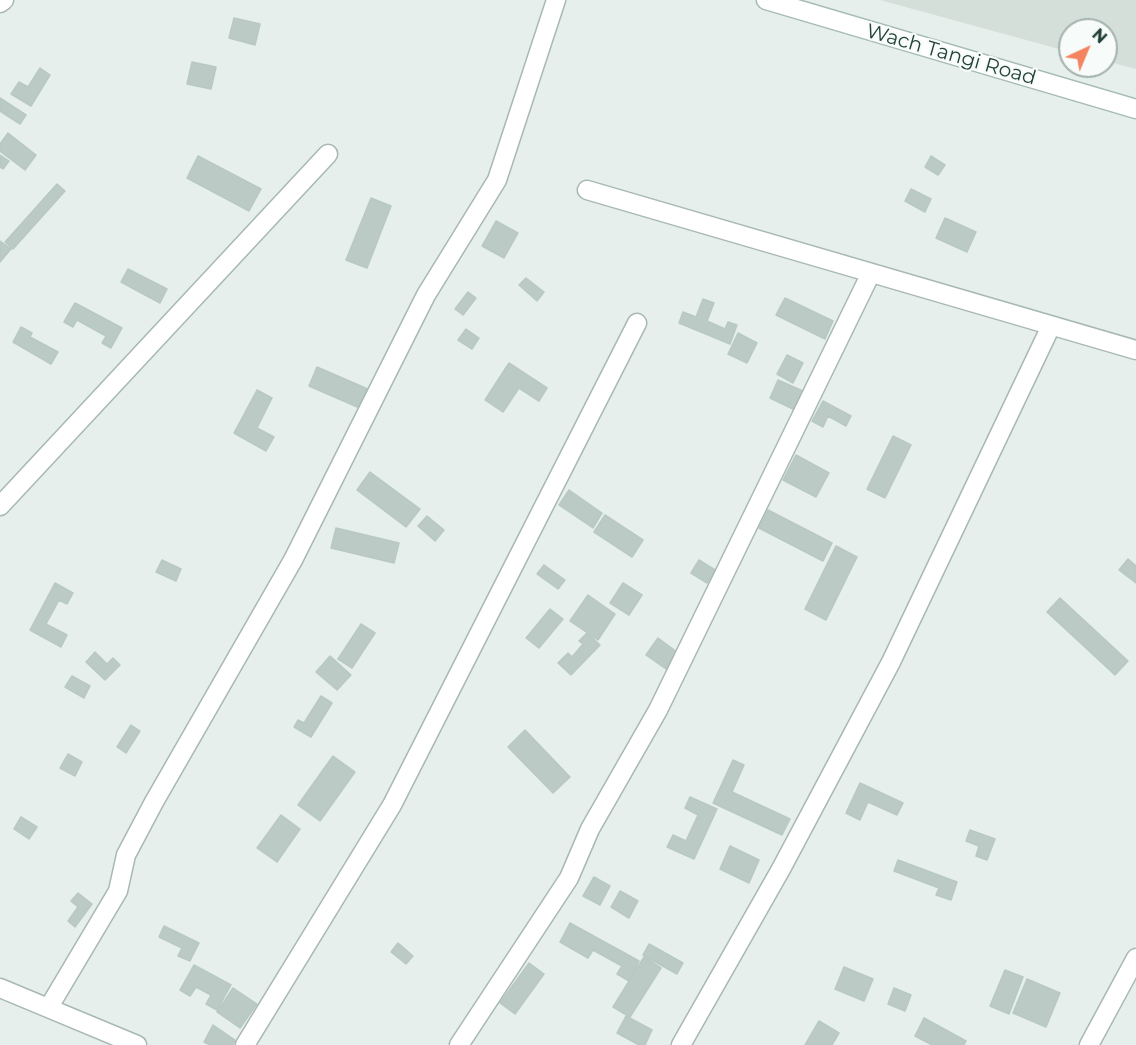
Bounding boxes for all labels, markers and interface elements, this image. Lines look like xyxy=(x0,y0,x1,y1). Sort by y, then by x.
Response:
north arrow xyxy=(1058,18,1118,78)
street label: Wach Tangi Road xyxy=(863,19,1039,91)
text: N xyxy=(1088,25,1111,47)

